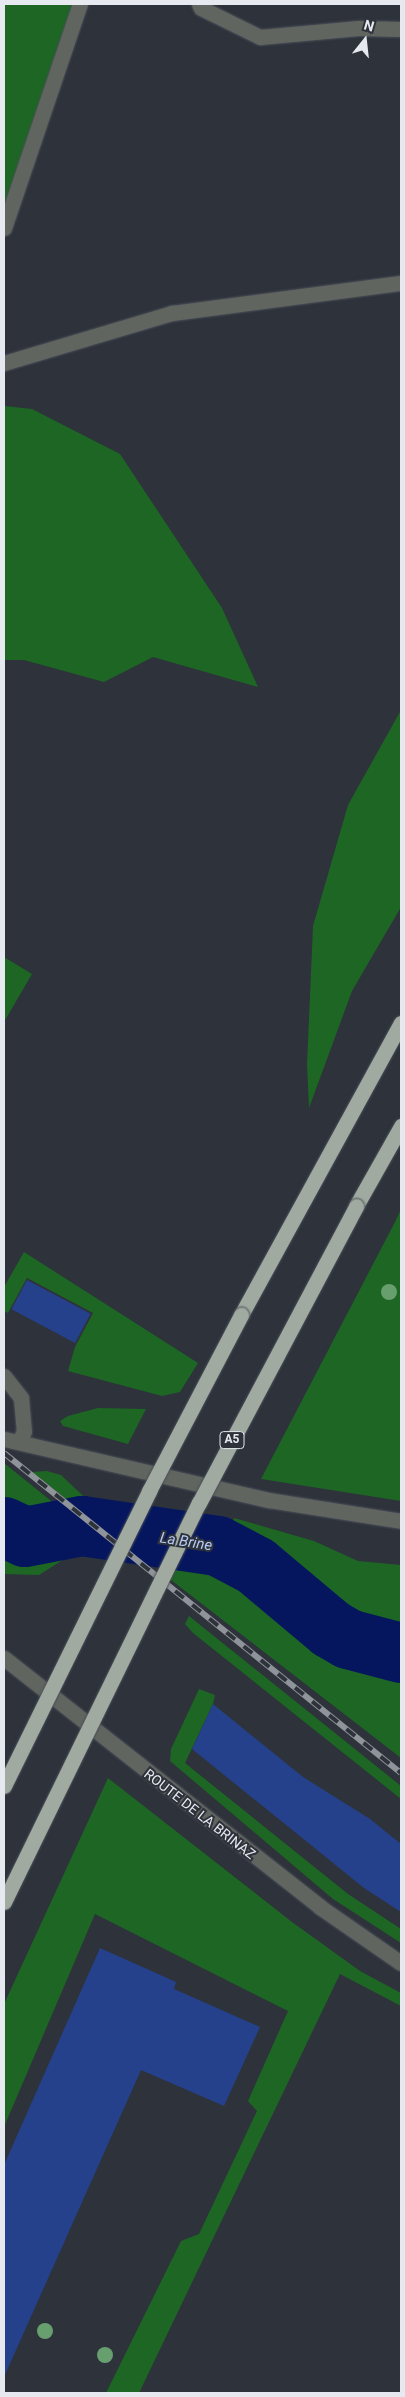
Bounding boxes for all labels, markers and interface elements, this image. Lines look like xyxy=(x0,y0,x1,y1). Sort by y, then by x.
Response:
north arrow xyxy=(340,15,390,65)
text: N xyxy=(362,17,376,35)
road number: A5 xyxy=(220,1430,244,1450)
water label: La Brine xyxy=(159,1529,213,1555)
street label: ROUTE DE LA BRINAZ xyxy=(141,1765,259,1863)

